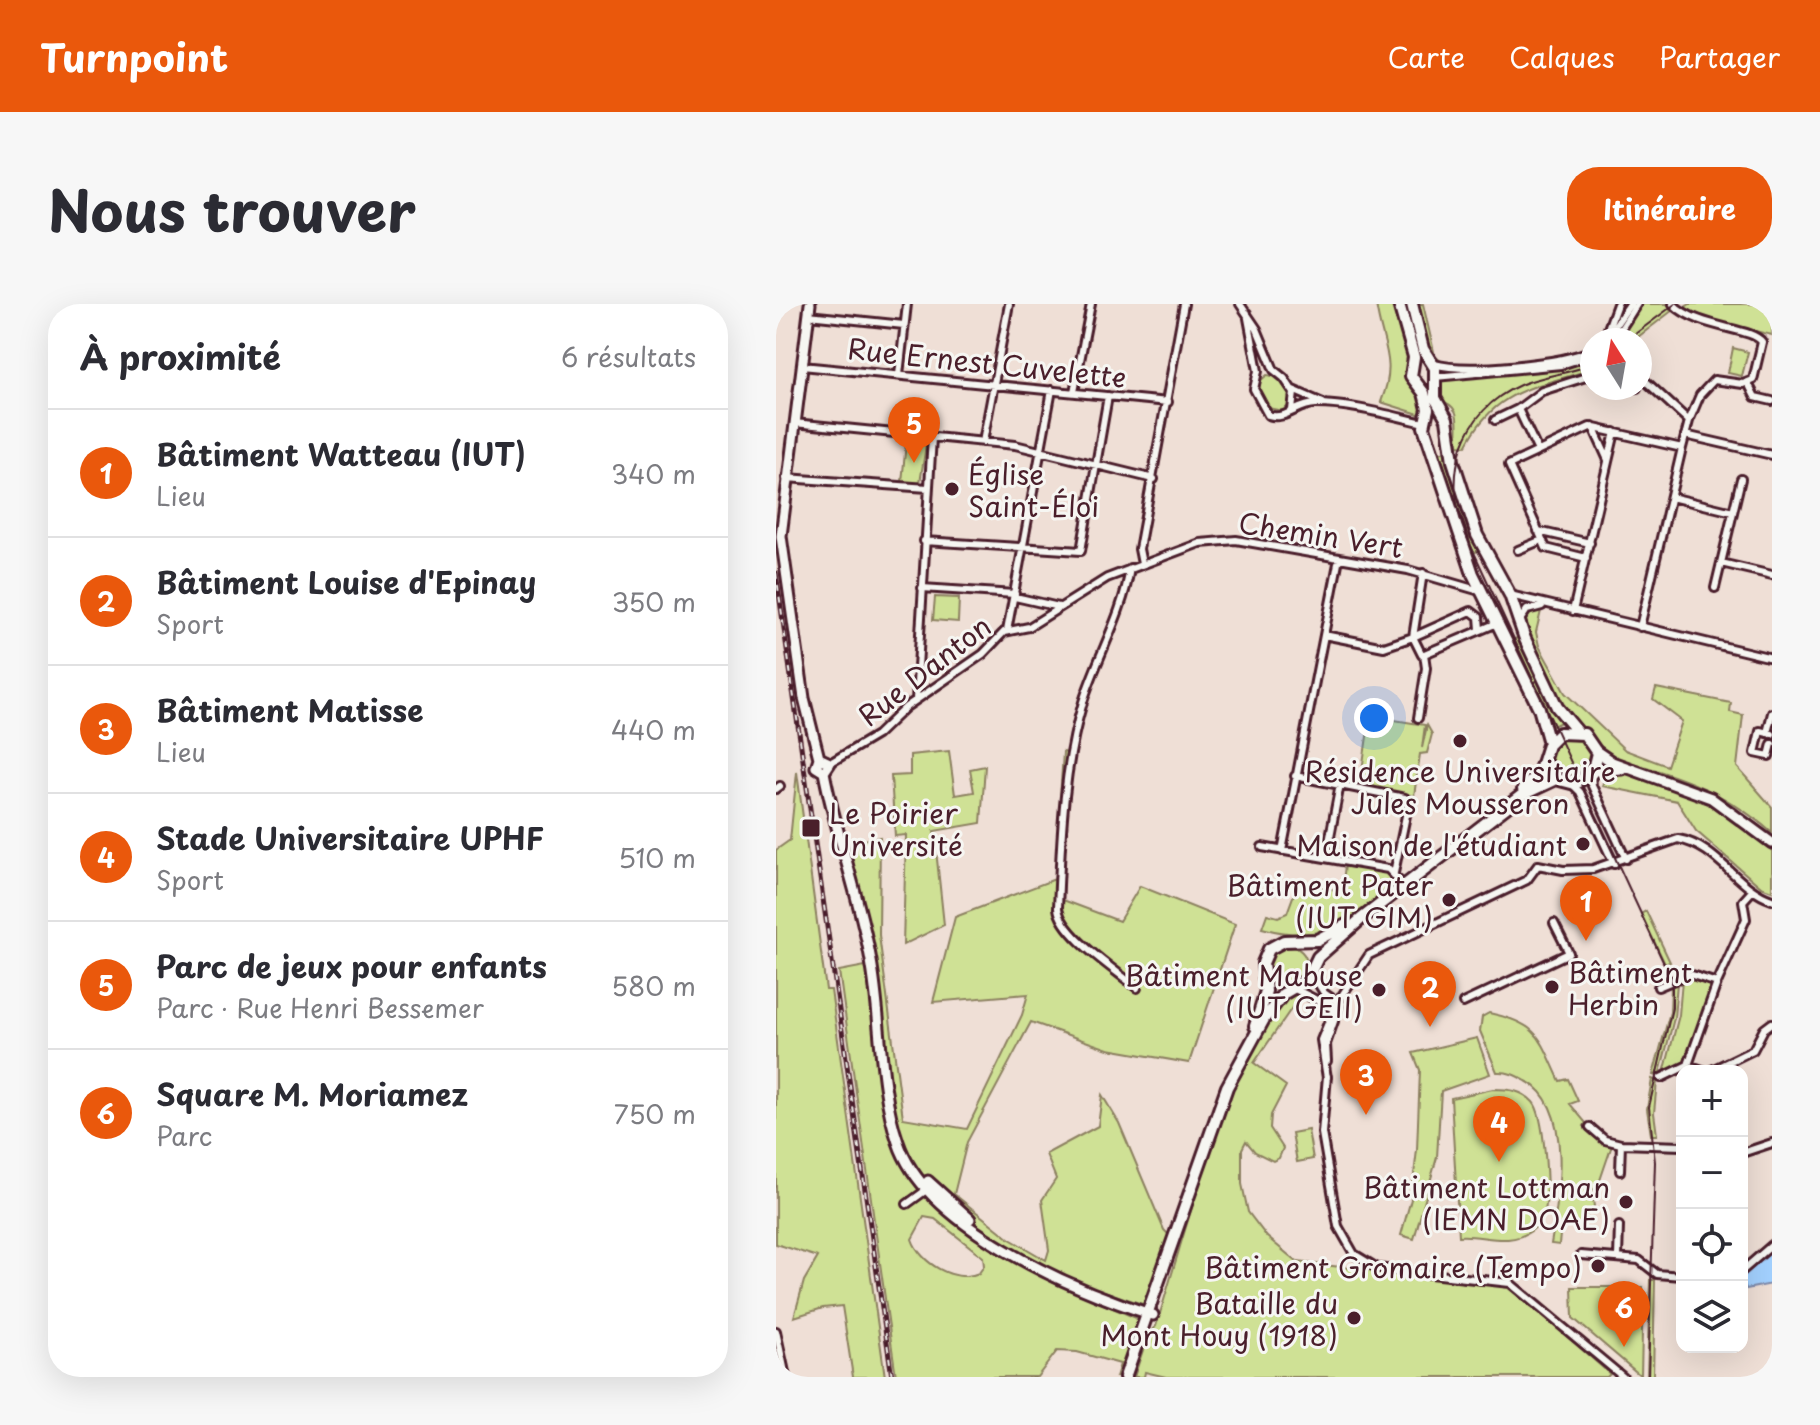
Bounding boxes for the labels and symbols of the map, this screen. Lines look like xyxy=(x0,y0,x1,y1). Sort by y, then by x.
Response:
street label: Rue Ernest Cuvelette xyxy=(846,326,1128,398)
north arrow xyxy=(1580,328,1652,400)
pin: 5 xyxy=(888,397,940,463)
place label: Église Saint-Éloi xyxy=(968,452,1099,527)
marker: Église Saint-Éloi xyxy=(943,480,961,498)
street label: Chemin Vert xyxy=(1236,500,1406,568)
street label: Rue Danton xyxy=(848,604,1000,736)
your location xyxy=(1354,698,1394,738)
marker: Résidence Universitaire Jules Mousseron xyxy=(1451,732,1469,750)
place label: Résidence Universitaire Jules Mousseron xyxy=(1304,749,1616,824)
place label: Le Poirier Université xyxy=(829,791,963,866)
marker: Le Poirier Université xyxy=(800,817,822,839)
place label: Maison de l'étudiant xyxy=(1296,823,1567,866)
marker: Maison de l'étudiant xyxy=(1574,835,1592,853)
place label: Bâtiment Pater (IUT GIM) xyxy=(1227,863,1433,938)
pin: 1 xyxy=(1560,875,1612,941)
marker: Bâtiment Pater (IUT GIM) xyxy=(1440,891,1458,909)
place label: Bâtiment Herbin xyxy=(1568,950,1692,1025)
place label: Bâtiment Mabuse (IUT GEII) xyxy=(1125,953,1363,1028)
pin: 2 xyxy=(1404,961,1456,1027)
marker: Bâtiment Herbin xyxy=(1543,978,1561,996)
marker: Bâtiment Mabuse (IUT GEII) xyxy=(1370,981,1388,999)
pin: 3 xyxy=(1340,1049,1392,1115)
pin: 4 xyxy=(1473,1096,1525,1162)
place label: Bâtiment Lottman (IEMN DOAE) xyxy=(1363,1165,1610,1240)
marker: Bâtiment Lottman (IEMN DOAE) xyxy=(1617,1193,1635,1211)
place label: Bâtiment Gromaire (Tempo) xyxy=(1204,1245,1582,1288)
marker: Bâtiment Gromaire (Tempo) xyxy=(1589,1257,1607,1275)
place label: Bataille du Mont Houy (1918) xyxy=(1100,1281,1338,1356)
pin: 6 xyxy=(1598,1281,1650,1347)
marker: Bataille du Mont Houy (1918) xyxy=(1345,1309,1363,1327)

